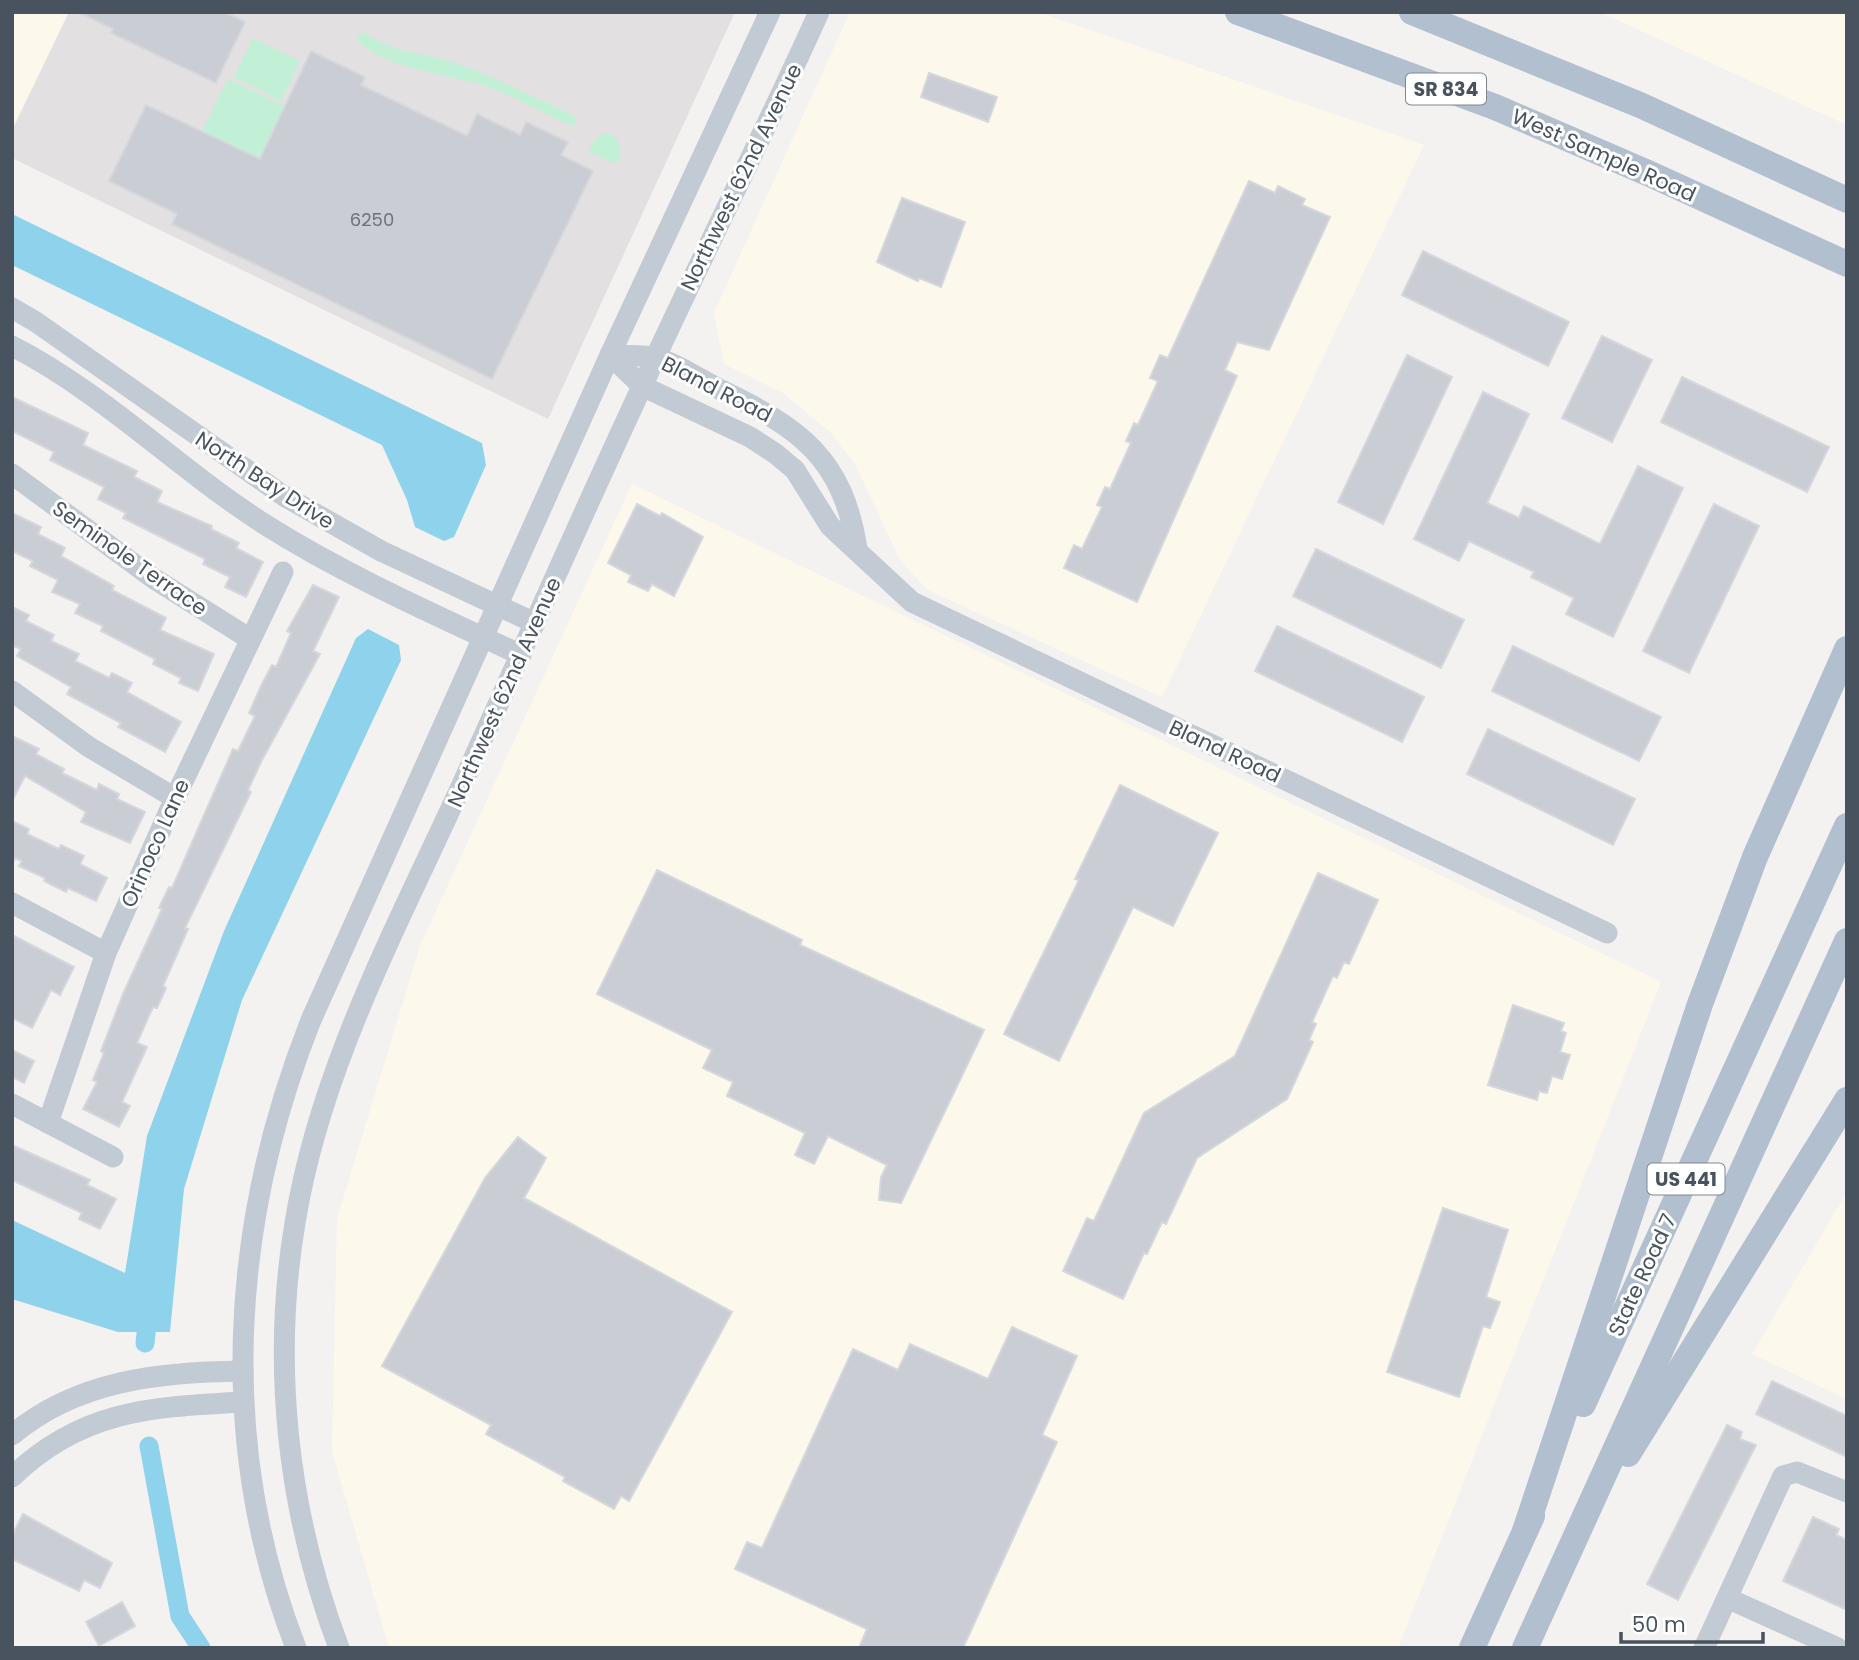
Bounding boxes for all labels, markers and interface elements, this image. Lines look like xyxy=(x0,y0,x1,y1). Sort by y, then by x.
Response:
street label: Northwest 62nd Avenue xyxy=(673,59,809,295)
road number: SR 834 xyxy=(1406,74,1486,104)
street label: West Sample Road xyxy=(1507,101,1701,209)
house number: 6250 xyxy=(350,207,394,232)
street label: Bland Road xyxy=(657,349,777,429)
street label: North Bay Drive xyxy=(190,424,340,536)
street label: Seminole Terrace xyxy=(47,494,213,622)
street label: Northwest 62nd Avenue xyxy=(440,572,568,812)
street label: Bland Road xyxy=(1164,712,1286,790)
street label: Orinoco Lane xyxy=(114,774,196,912)
road number: US 441 xyxy=(1648,1163,1724,1194)
street label: State Road 7 xyxy=(1601,1209,1683,1341)
scale bar xyxy=(1621,1600,1763,1644)
text: 50 m xyxy=(1632,1610,1686,1639)

